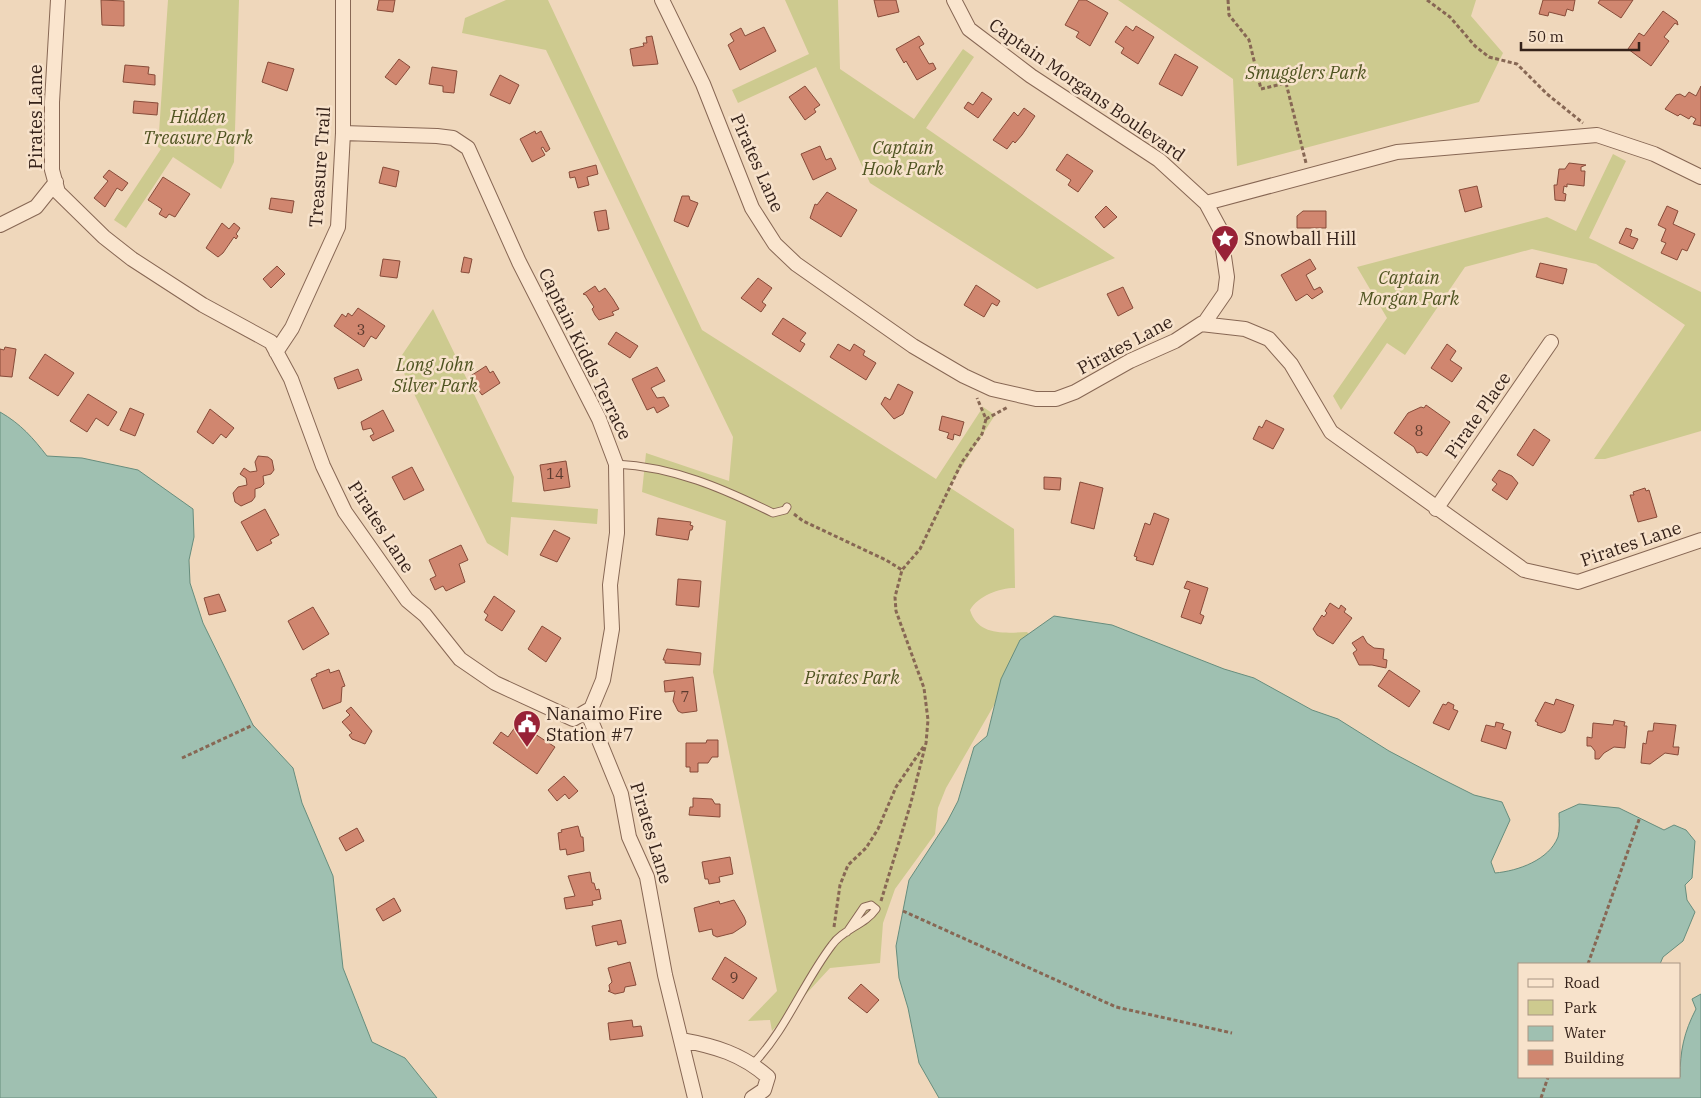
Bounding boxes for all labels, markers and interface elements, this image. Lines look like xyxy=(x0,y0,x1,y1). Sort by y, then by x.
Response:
street label: Captain Morgans Boulevard xyxy=(985,13,1190,166)
scale bar xyxy=(1521,20,1638,52)
text: 50 m xyxy=(1528,27,1564,46)
park label: Smugglers Park xyxy=(1244,61,1367,84)
street label: Pirates Lane xyxy=(24,64,47,170)
park label: Hidden Treasure Park xyxy=(143,105,254,149)
street label: Treasure Trail xyxy=(304,106,335,228)
street label: Pirates Lane xyxy=(726,110,789,216)
park label: Captain Hook Park xyxy=(861,136,944,180)
place icon: Snowball Hill xyxy=(1210,224,1240,263)
place label: Snowball Hill xyxy=(1244,227,1356,250)
street label: Captain Kidds Terrace xyxy=(534,264,637,443)
park label: Captain Morgan Park xyxy=(1358,266,1460,310)
street label: Pirates Lane xyxy=(1073,310,1177,379)
house number: 3 xyxy=(356,320,366,339)
park label: Long John Silver Park xyxy=(391,353,478,397)
street label: Pirate Place xyxy=(1440,367,1516,462)
house number: 8 xyxy=(1414,421,1424,440)
house number: 14 xyxy=(546,464,564,483)
street label: Pirates Lane xyxy=(343,476,420,577)
street label: Pirates Lane xyxy=(1577,516,1684,572)
park label: Pirates Park xyxy=(803,666,900,689)
house number: 7 xyxy=(680,687,690,706)
place label: Nanaimo Fire Station #7 xyxy=(546,702,662,746)
public building icon: Nanaimo Fire Station #7 xyxy=(512,709,542,748)
street label: Pirates Lane xyxy=(625,779,678,887)
legend xyxy=(1518,963,1681,1078)
house number: 9 xyxy=(729,968,739,987)
text: Road xyxy=(1564,973,1600,992)
text: Park xyxy=(1564,998,1597,1017)
text: Water xyxy=(1564,1023,1606,1042)
text: Building xyxy=(1564,1048,1624,1067)

